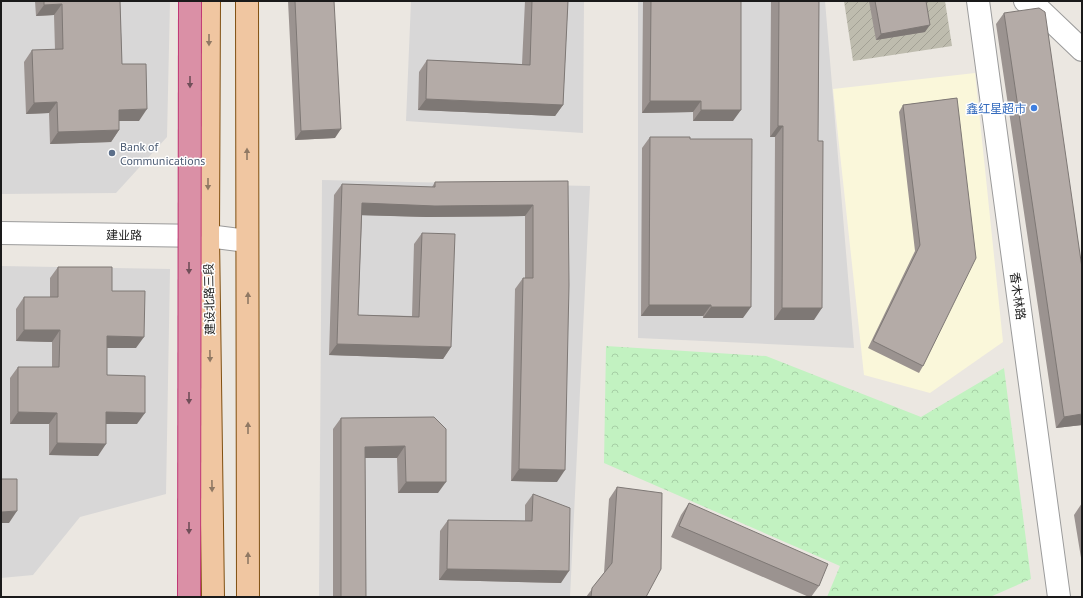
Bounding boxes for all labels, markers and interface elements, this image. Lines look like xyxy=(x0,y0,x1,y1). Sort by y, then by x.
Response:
one-way arrow xyxy=(206,34,212,47)
one-way arrow xyxy=(187,76,193,89)
place label: 鑫红星超市 xyxy=(966,101,1026,116)
marker: 鑫红星超市 xyxy=(1029,103,1039,113)
place label: Bank of Communications xyxy=(120,139,205,168)
one-way arrow xyxy=(244,147,250,160)
marker: Bank of Communications xyxy=(107,148,117,158)
one-way arrow xyxy=(205,178,211,191)
street label: 建业路 xyxy=(106,227,142,243)
one-way arrow xyxy=(186,262,192,275)
street label: 建设北路三段 xyxy=(201,263,217,335)
street label: 香木林路 xyxy=(1007,271,1029,321)
one-way arrow xyxy=(244,292,251,304)
one-way arrow xyxy=(206,350,213,362)
one-way arrow xyxy=(186,392,192,405)
one-way arrow xyxy=(245,421,251,434)
one-way arrow xyxy=(208,480,215,492)
one-way arrow xyxy=(186,522,192,535)
one-way arrow xyxy=(245,551,251,564)

